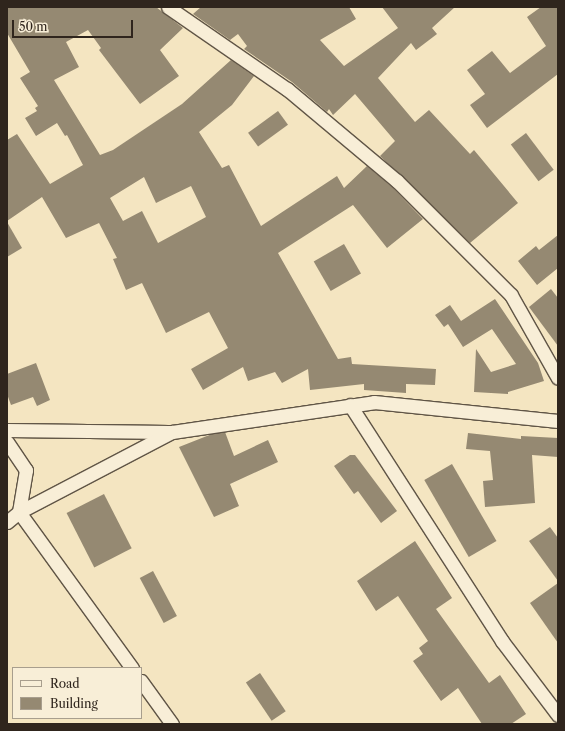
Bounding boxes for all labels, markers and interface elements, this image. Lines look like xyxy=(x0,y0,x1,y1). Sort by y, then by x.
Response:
scale bar xyxy=(14,12,135,38)
text: 50 m xyxy=(19,19,48,34)
legend xyxy=(12,667,142,719)
text: Road xyxy=(50,676,80,691)
text: Building xyxy=(50,696,98,711)

